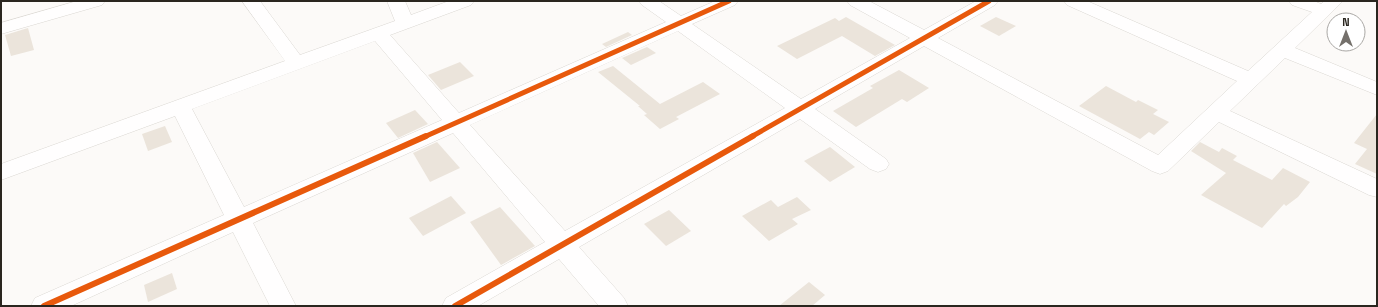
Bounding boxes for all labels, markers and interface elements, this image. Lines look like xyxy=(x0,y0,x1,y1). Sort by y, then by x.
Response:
north arrow xyxy=(1326,12,1366,52)
text: N xyxy=(1342,15,1350,29)

